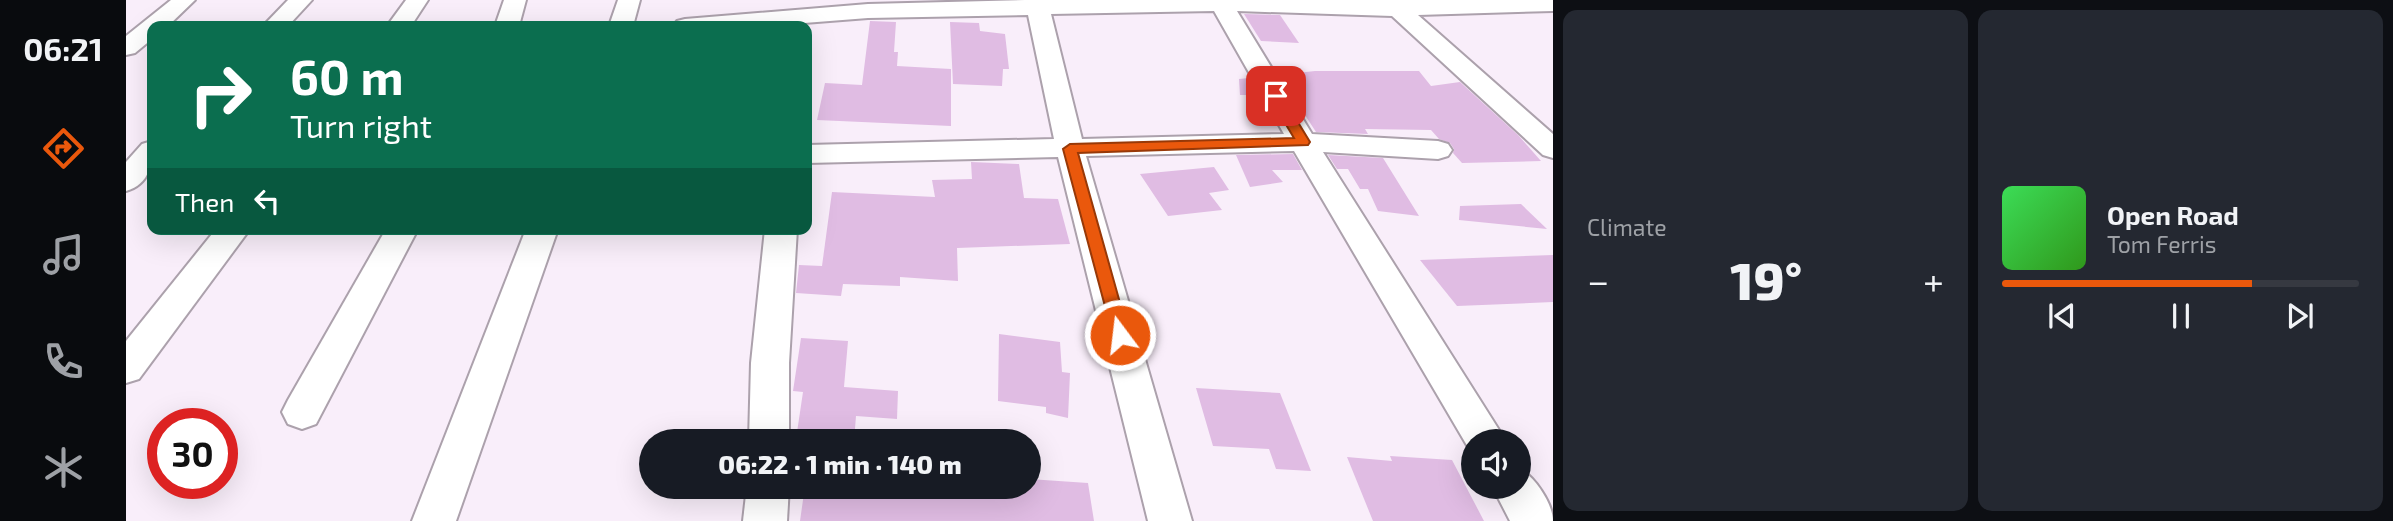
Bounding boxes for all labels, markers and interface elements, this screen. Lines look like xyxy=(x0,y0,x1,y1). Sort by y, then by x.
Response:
text: 06:21 xyxy=(23,29,103,67)
text: 60 m xyxy=(290,46,404,105)
icon: right xyxy=(175,49,266,140)
pin xyxy=(1246,66,1306,126)
icon: arrive xyxy=(1257,77,1295,115)
text: Turn right xyxy=(290,106,432,144)
icon: directions xyxy=(39,124,88,173)
icon: left xyxy=(248,182,286,220)
text: Then xyxy=(175,186,234,217)
text: Open Road xyxy=(2107,199,2239,230)
text: Climate xyxy=(1587,213,1667,241)
icon: music xyxy=(39,230,88,279)
text: Tom Ferris xyxy=(2107,230,2216,258)
text: 19° xyxy=(1730,248,1802,310)
text: − xyxy=(1587,257,1609,303)
text: + xyxy=(1923,257,1944,303)
icon: previous xyxy=(2043,297,2081,335)
icon: pause xyxy=(2162,297,2200,335)
icon: next xyxy=(2281,297,2319,335)
position arrow xyxy=(1083,298,1157,372)
icon: phone xyxy=(39,337,88,386)
speed limit sign: 30 xyxy=(147,408,238,499)
map controls xyxy=(1461,429,1531,499)
button: sound xyxy=(1461,429,1531,499)
icon: climate xyxy=(39,443,88,492)
text: 06:22 · 1 min · 140 m xyxy=(718,448,962,479)

